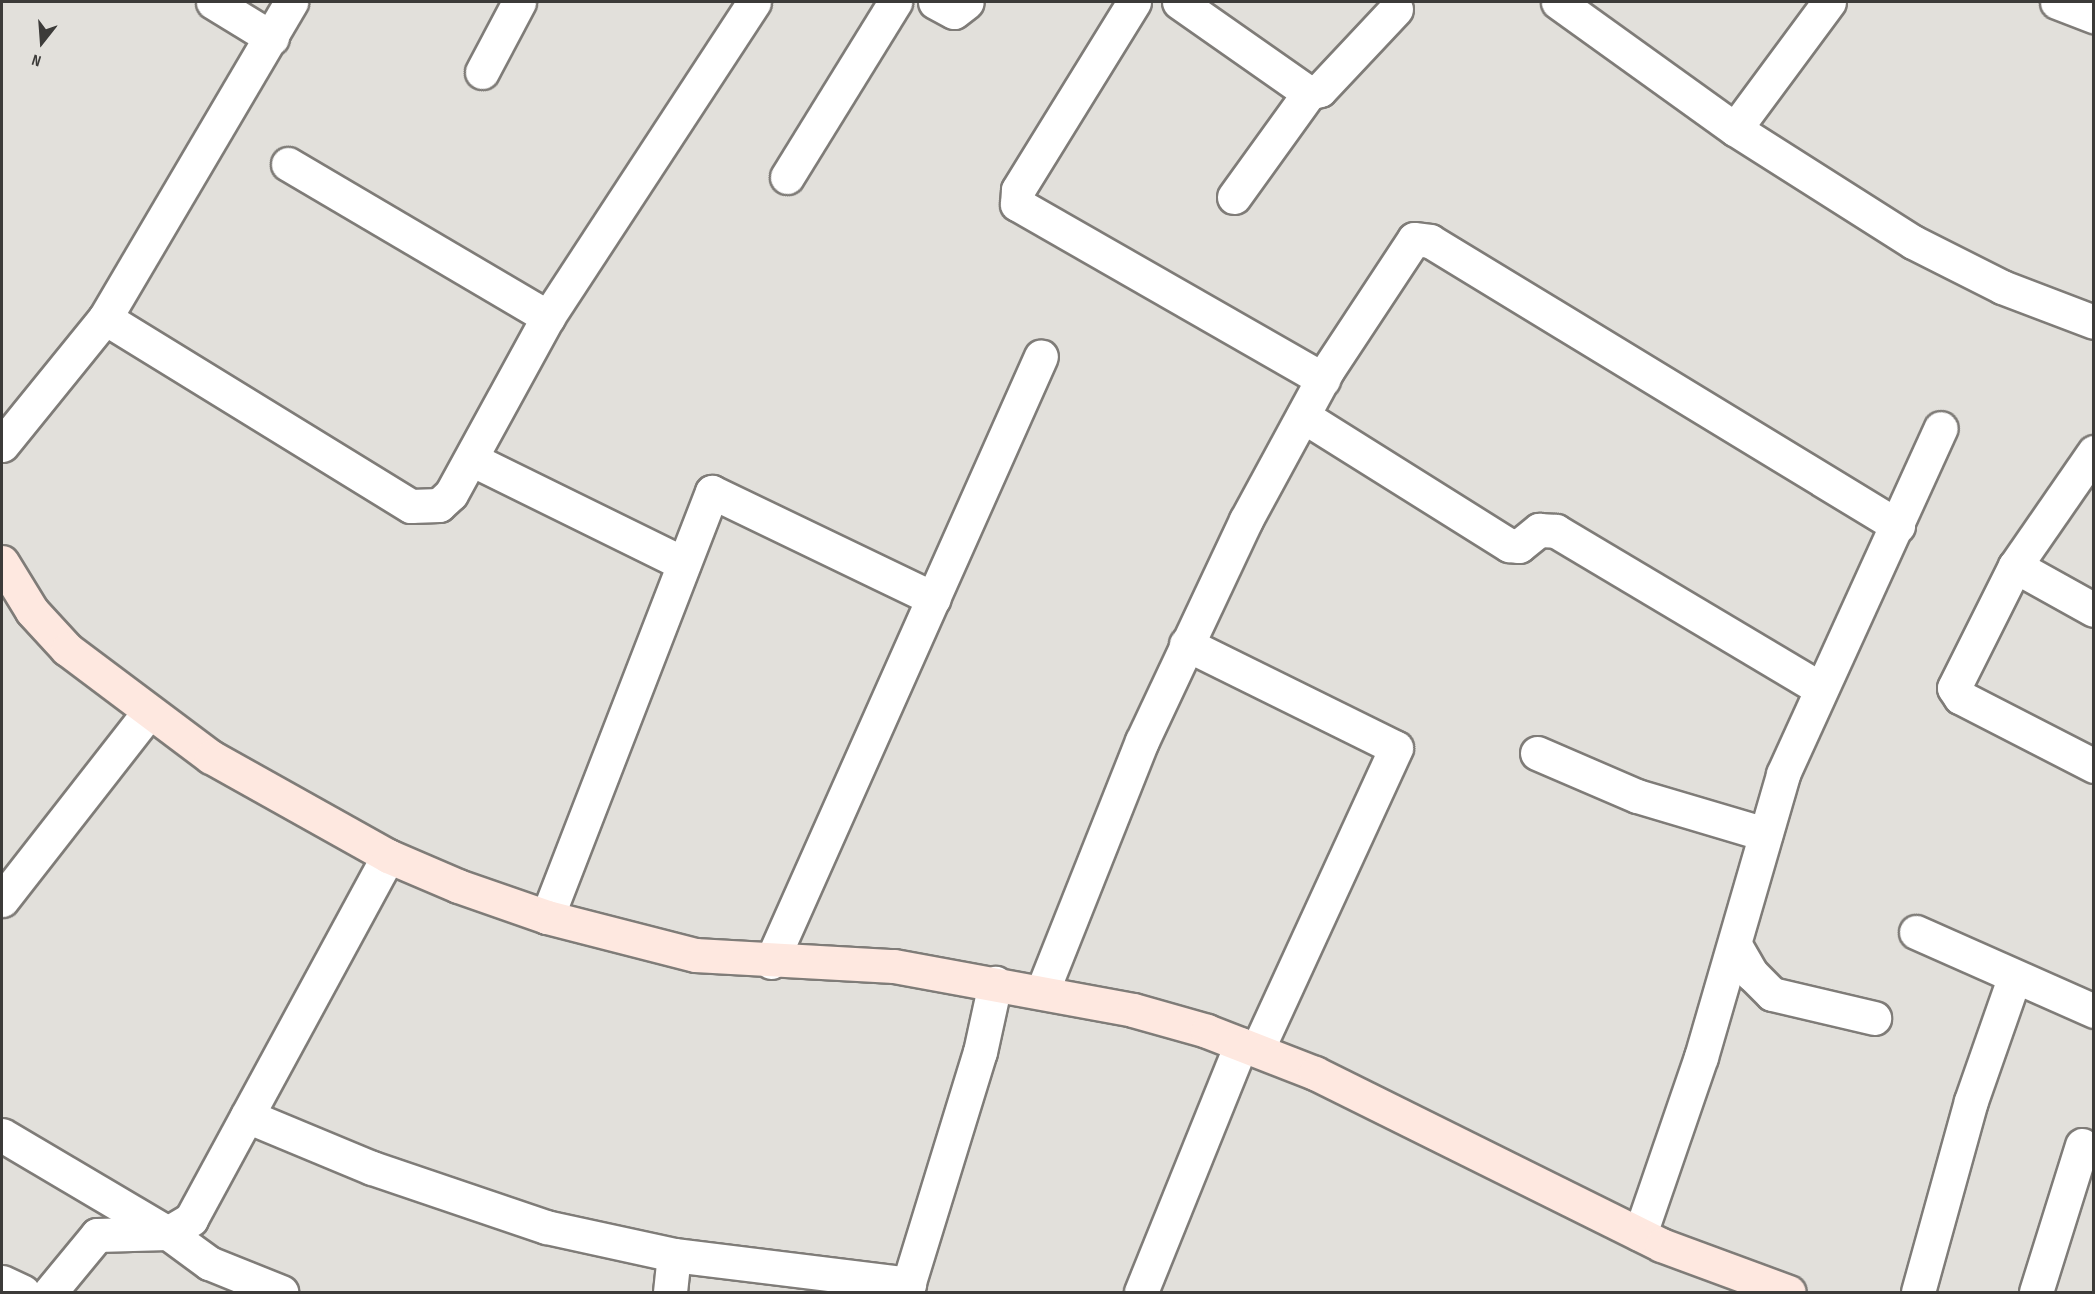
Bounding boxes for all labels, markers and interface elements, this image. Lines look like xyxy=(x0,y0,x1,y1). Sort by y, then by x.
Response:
north arrow xyxy=(12,12,72,72)
text: N xyxy=(30,49,43,70)

